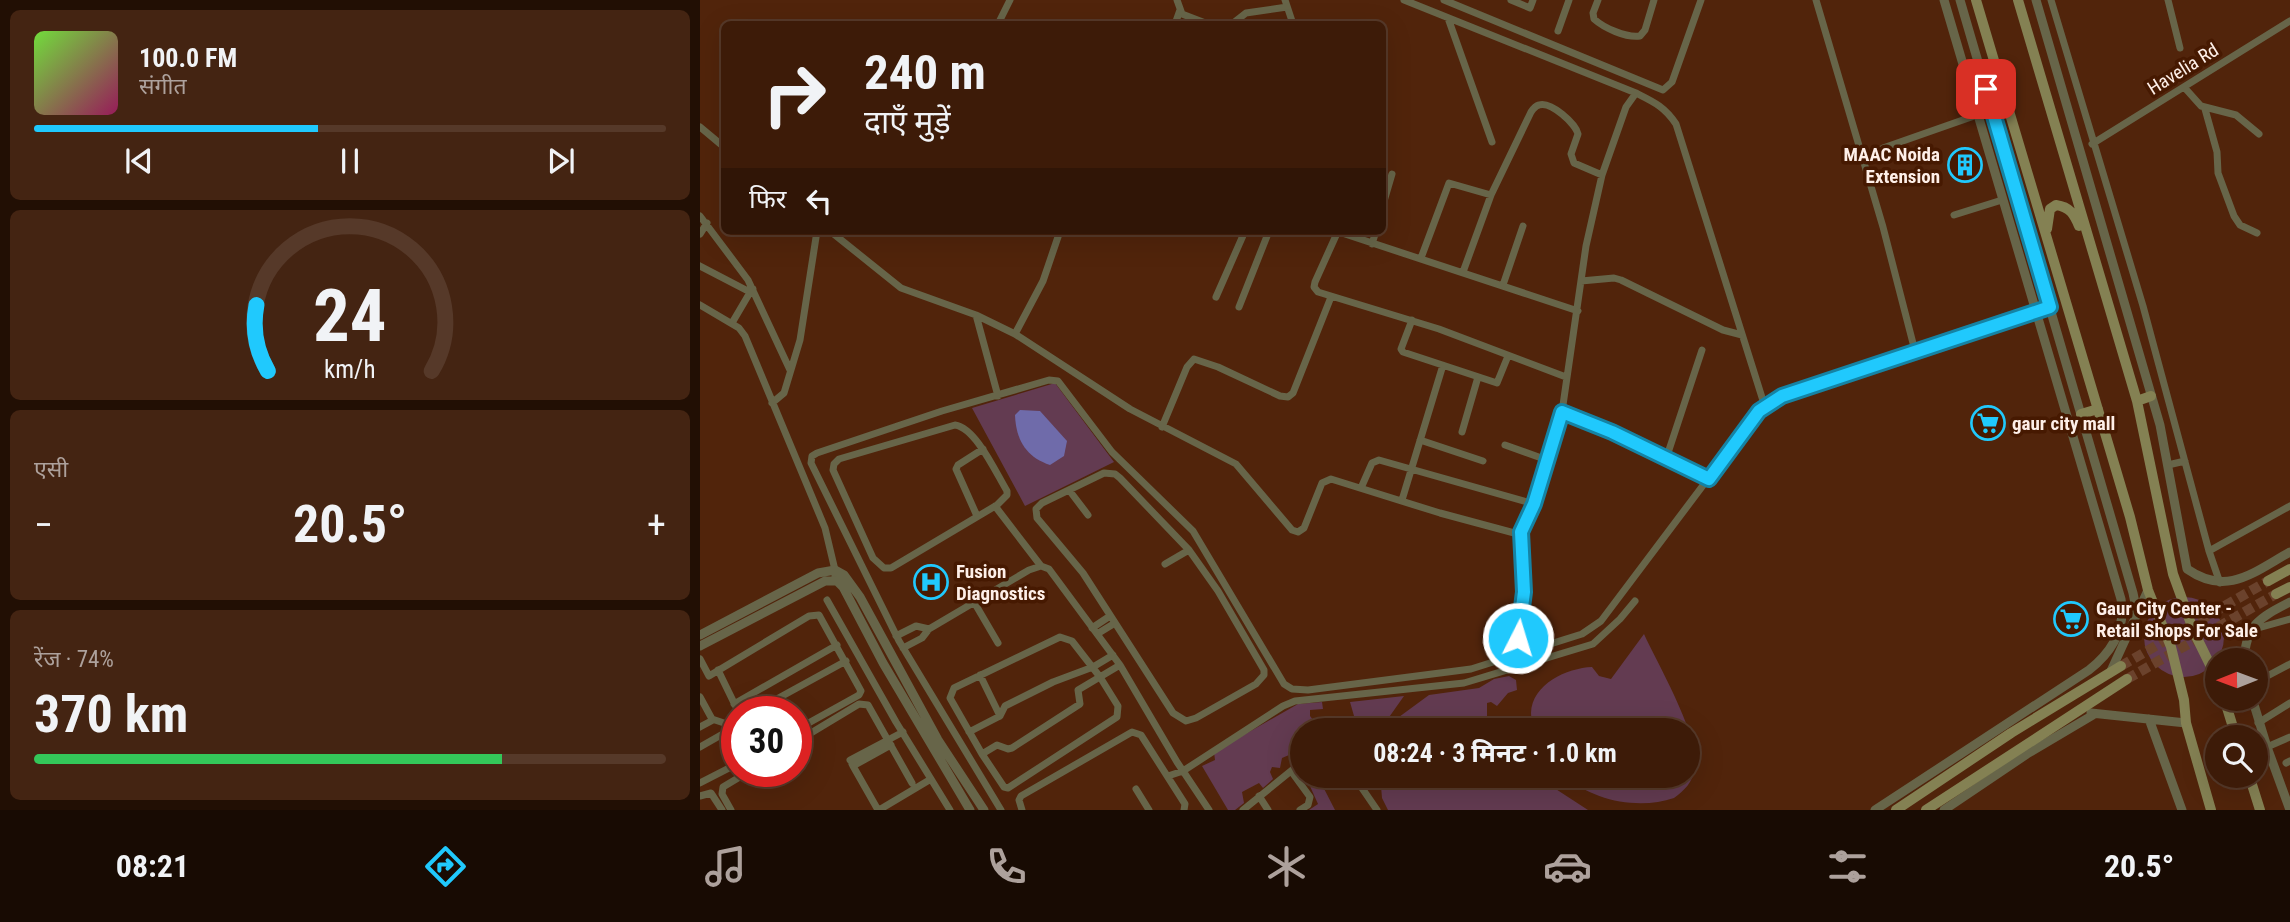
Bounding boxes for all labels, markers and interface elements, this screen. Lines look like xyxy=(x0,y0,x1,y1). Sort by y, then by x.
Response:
street label: Havelia Rd xyxy=(2143,38,2223,100)
text: 100.0 FM xyxy=(139,43,237,73)
text: 240 m xyxy=(864,44,986,101)
icon: right xyxy=(749,49,840,140)
pin xyxy=(1956,59,2016,119)
icon: arrive xyxy=(1967,70,2005,108)
text: संगीत xyxy=(139,73,187,100)
text: दाएँ मुड़ें xyxy=(864,103,951,141)
icon: previous xyxy=(120,142,158,180)
icon: pause xyxy=(331,142,369,180)
icon: next xyxy=(542,142,580,180)
place label: MAAC Noida Extension xyxy=(1843,143,1940,188)
building icon: MAAC Noida Extension xyxy=(1946,146,1984,184)
icon: left xyxy=(800,182,838,220)
text: फिर xyxy=(749,184,786,214)
text: 24 xyxy=(313,273,387,359)
text: km/h xyxy=(324,355,376,384)
supermarket icon: gaur city mall xyxy=(1969,404,2007,442)
place label: gaur city mall xyxy=(2012,412,2115,435)
text: एसी xyxy=(34,456,68,483)
text: 20.5° xyxy=(293,494,407,555)
text: − xyxy=(34,503,53,547)
text: + xyxy=(647,503,666,547)
place label: Fusion Diagnostics xyxy=(956,560,1045,605)
hospital icon: Fusion Diagnostics xyxy=(912,563,950,601)
place label: Gaur City Center - Retail Shops For Sale xyxy=(2096,597,2258,642)
supermarket icon: Gaur City Center - Retail Shops For Sale xyxy=(2052,600,2090,638)
position arrow xyxy=(1481,601,1555,675)
text: रेंज · 74% xyxy=(34,646,114,673)
north arrow xyxy=(2205,648,2268,710)
map controls xyxy=(2205,648,2268,788)
text: 370 km xyxy=(34,684,188,745)
speed limit sign: 30 xyxy=(721,696,812,787)
button: search xyxy=(2205,725,2268,788)
text: 08:24 · 3 मिनट · 1.0 km xyxy=(1373,738,1617,768)
icon: directions xyxy=(421,842,470,891)
icon: music xyxy=(701,842,750,891)
icon: phone xyxy=(982,842,1031,891)
icon: climate xyxy=(1262,842,1311,891)
icon: car xyxy=(1543,842,1592,891)
icon: filters xyxy=(1823,842,1872,891)
text: 08:21 xyxy=(116,847,189,885)
text: 20.5° xyxy=(2104,847,2174,885)

